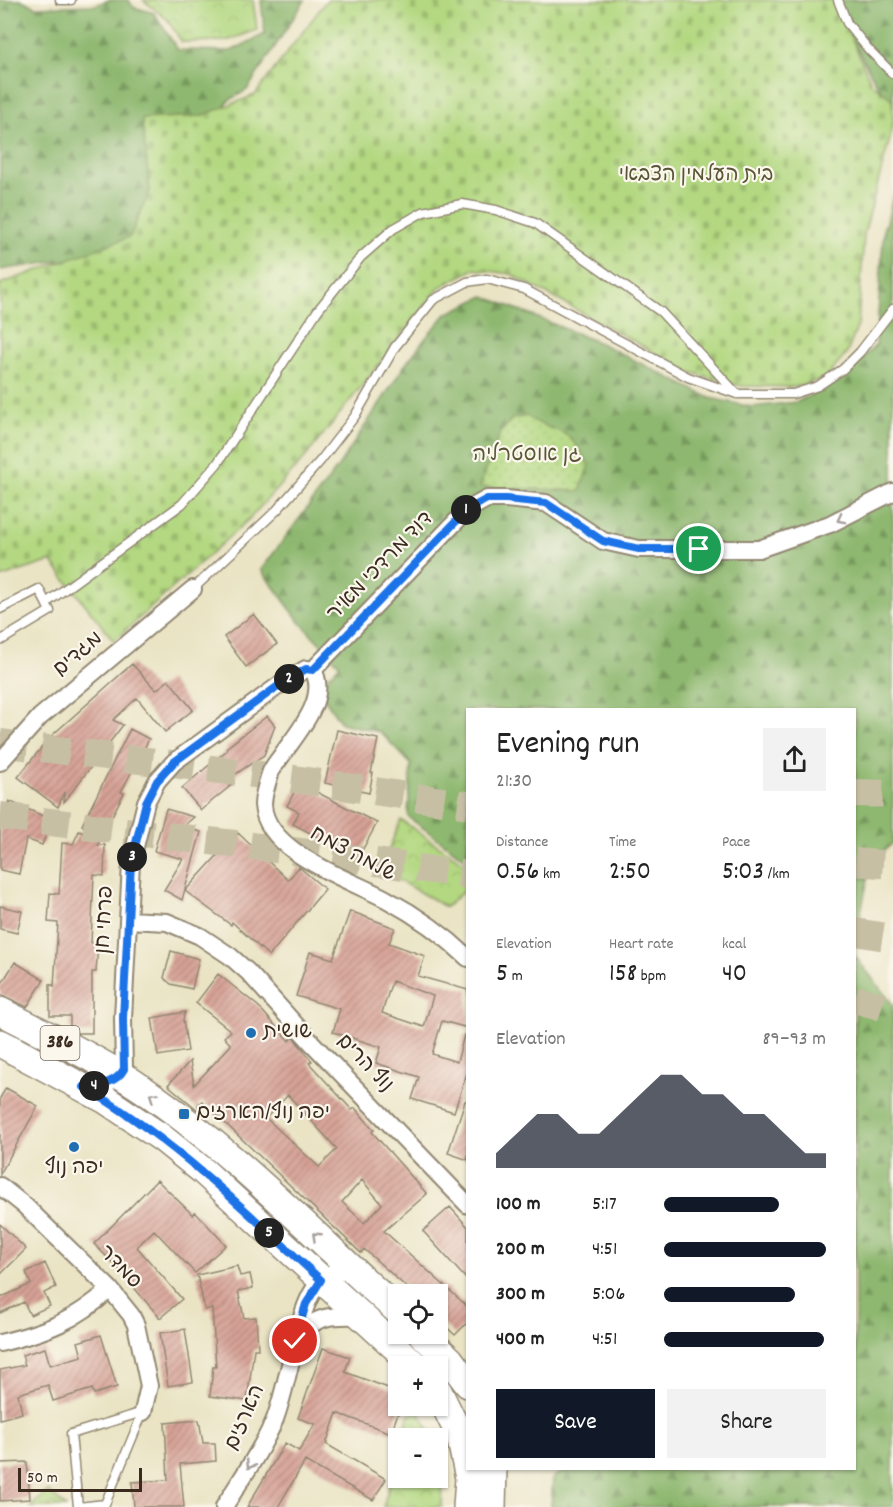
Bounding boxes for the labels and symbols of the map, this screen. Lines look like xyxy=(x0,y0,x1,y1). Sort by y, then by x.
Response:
park label: בית העלמין הצבאי xyxy=(619,161,773,191)
park label: גן אוסטרליה xyxy=(472,441,582,471)
pin: 1 xyxy=(451,495,481,525)
street label: דוד מרדכי מאיר xyxy=(321,505,441,629)
one-way arrow xyxy=(837,511,848,523)
pin xyxy=(673,523,724,574)
street label: מגדים xyxy=(48,625,110,685)
pin: 2 xyxy=(274,664,304,694)
street label: שלמה צמח xyxy=(304,820,400,890)
pin: 3 xyxy=(117,842,147,872)
street label: פרחי חן xyxy=(89,885,123,955)
place label: שושית xyxy=(262,1018,312,1048)
road number: 386 xyxy=(40,1026,80,1060)
marker: שושית xyxy=(244,1026,258,1040)
street label: נוף הרים xyxy=(328,1028,400,1100)
pin: 4 xyxy=(79,1071,109,1101)
one-way arrow xyxy=(148,1092,159,1103)
place label: יפה נוף/הארזים xyxy=(196,1099,330,1129)
marker: יפה נוף/הארזים xyxy=(177,1107,191,1121)
marker: יפה נוף xyxy=(67,1140,81,1154)
place label: יפה נוף xyxy=(45,1154,103,1184)
pin: 5 xyxy=(254,1218,284,1248)
one-way arrow xyxy=(313,1232,323,1243)
street label: סמדר xyxy=(91,1239,147,1297)
pin xyxy=(269,1315,320,1366)
street label: הארזים xyxy=(218,1380,274,1456)
one-way arrow xyxy=(245,1459,257,1469)
scale bar xyxy=(18,1465,142,1492)

